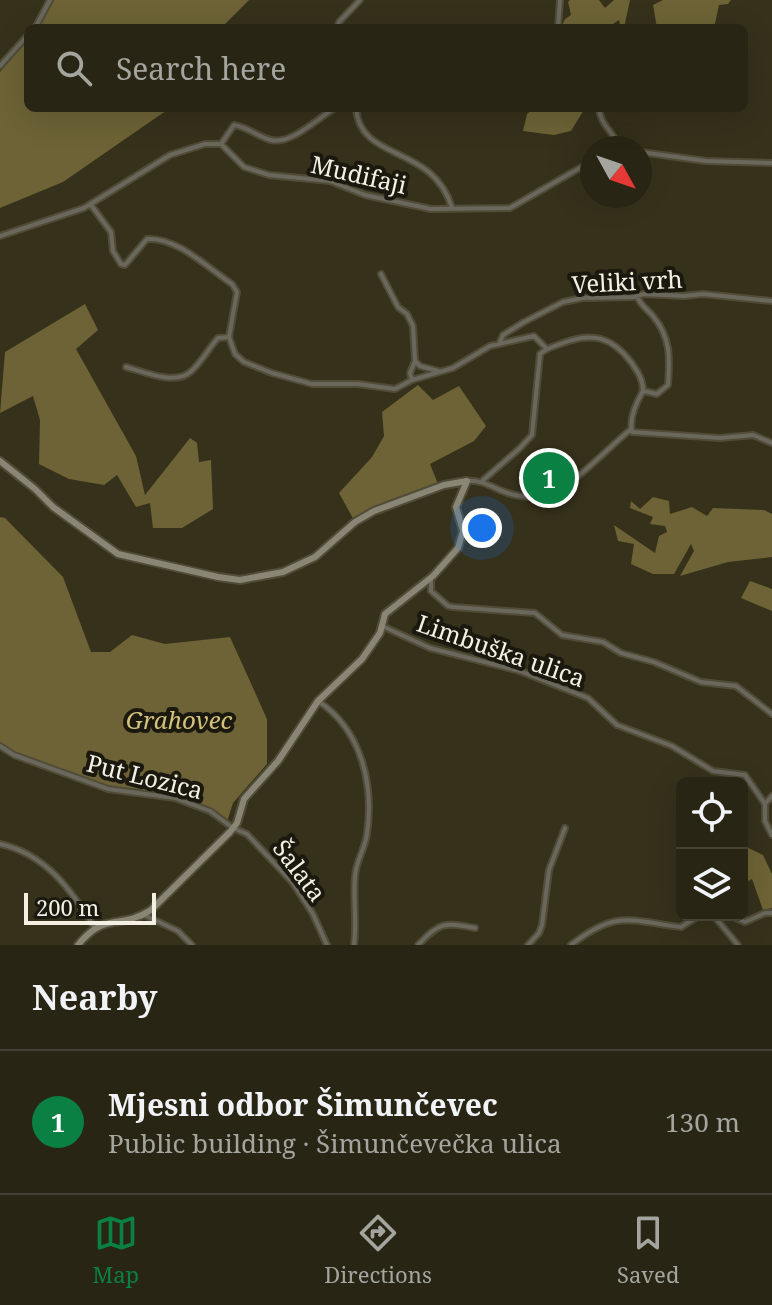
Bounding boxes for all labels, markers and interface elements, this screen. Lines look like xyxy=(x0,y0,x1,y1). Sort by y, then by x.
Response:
search box xyxy=(24,24,748,112)
icon: search xyxy=(52,46,96,90)
text: Search here xyxy=(116,48,286,89)
north arrow xyxy=(580,136,652,208)
street label: Mudifaji xyxy=(308,147,410,201)
street label: Veliki vrh xyxy=(571,262,683,300)
pin: 1 xyxy=(523,448,575,508)
your location xyxy=(462,508,502,548)
street label: Limbuška ulica xyxy=(413,606,589,694)
park label: Grahovec xyxy=(126,703,232,736)
street label: Put Lozica xyxy=(84,746,206,806)
map controls xyxy=(676,777,748,921)
button: locate xyxy=(676,777,748,849)
street label: Šalata xyxy=(266,832,334,908)
button: layers xyxy=(676,849,748,921)
scale bar xyxy=(24,889,156,925)
text: 200 m xyxy=(36,892,99,922)
text: Nearby xyxy=(32,974,158,1020)
text: Mjesni odbor Šimunčevec xyxy=(108,1084,498,1125)
text: 1 xyxy=(51,1104,65,1140)
text: 130 m xyxy=(665,1104,740,1140)
text: Public building · Šimunčevečka ulica xyxy=(108,1125,562,1161)
tab: Map xyxy=(93,1211,139,1289)
tab: Directions xyxy=(324,1211,432,1289)
tab: Saved xyxy=(617,1211,679,1289)

